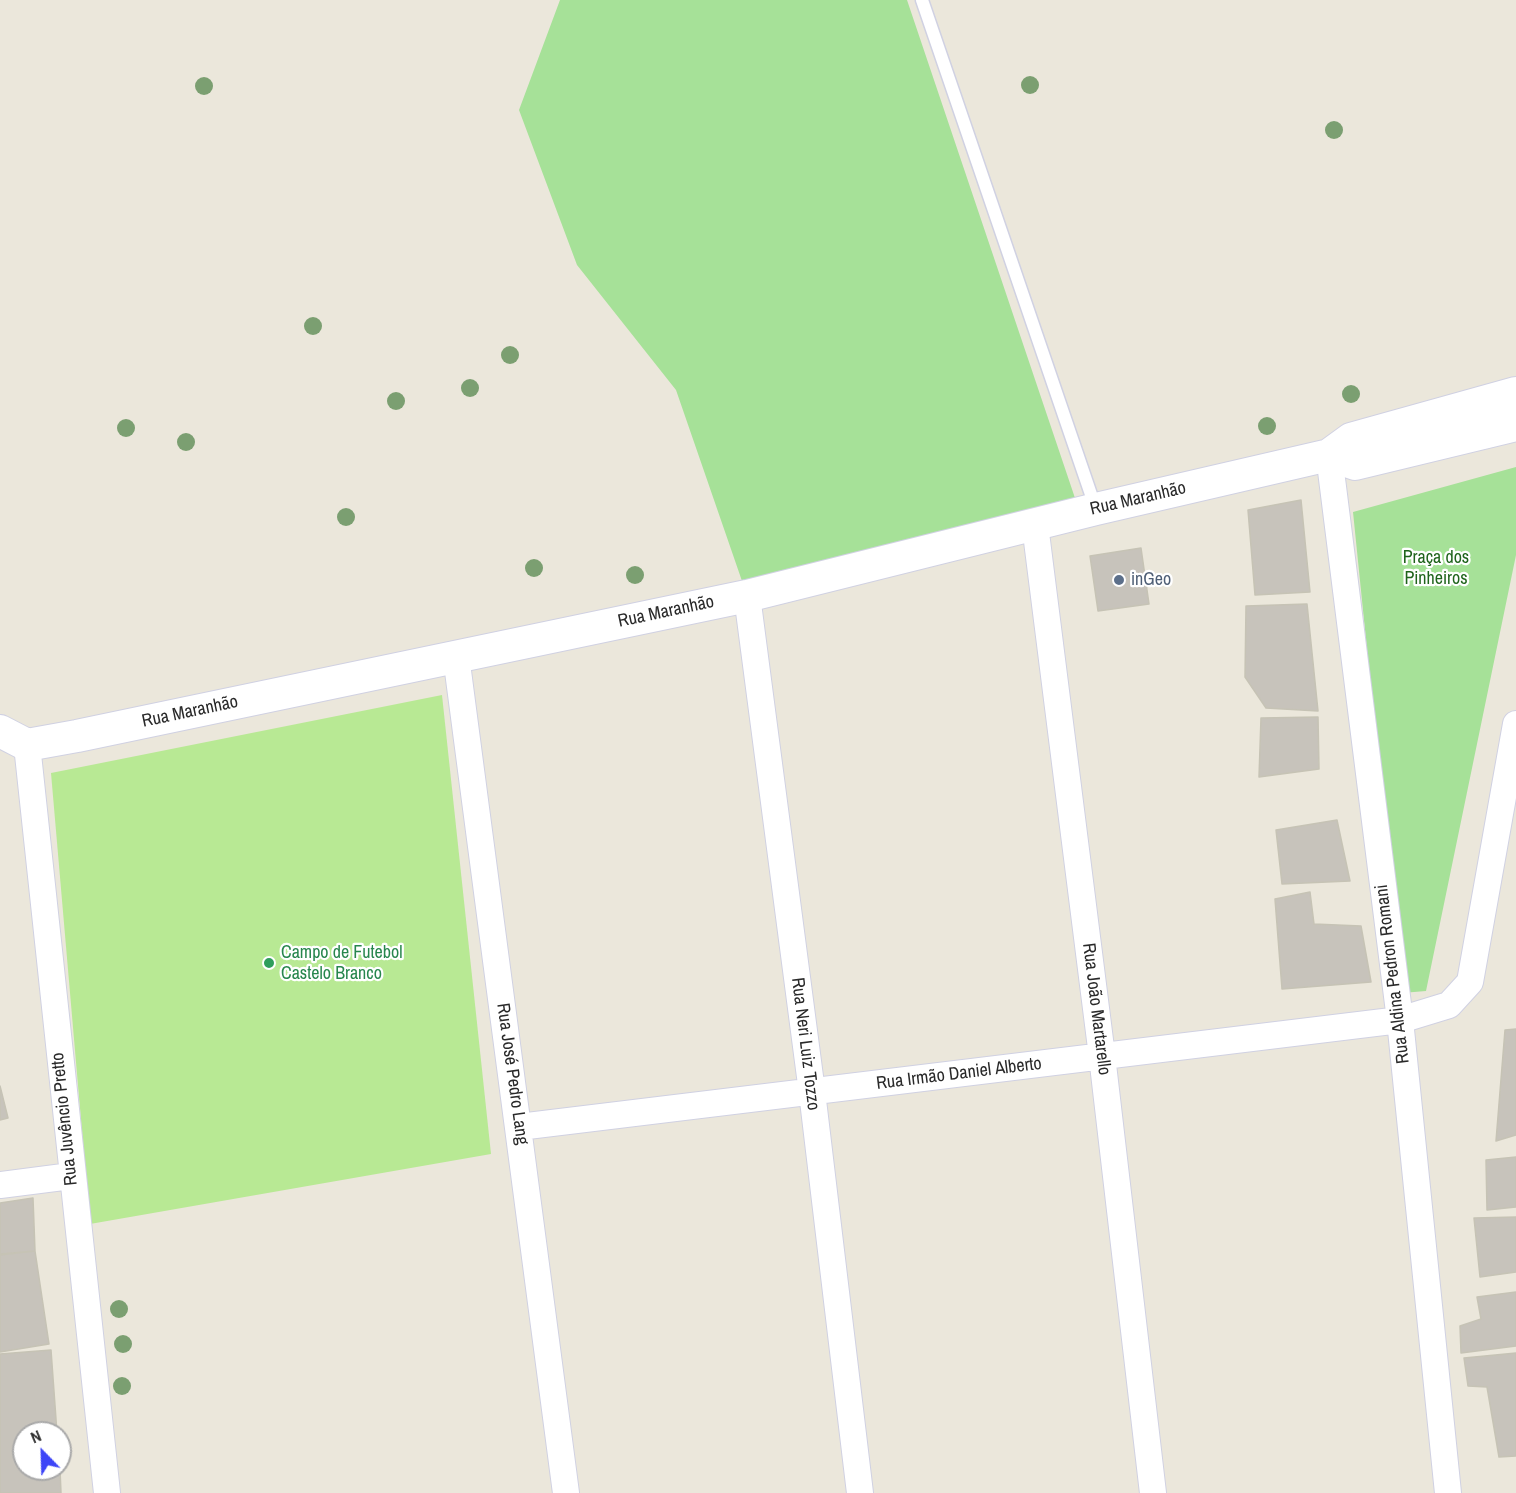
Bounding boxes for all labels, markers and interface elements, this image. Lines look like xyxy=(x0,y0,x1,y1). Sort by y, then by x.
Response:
street label: Rua Maranhão xyxy=(1088,477,1188,521)
park label: Praça dos Pinheiros xyxy=(1403,547,1469,590)
place label: inGeo xyxy=(1131,569,1171,591)
marker: inGeo xyxy=(1112,573,1126,587)
street label: Rua Maranhão xyxy=(616,591,716,633)
street label: Rua Maranhão xyxy=(140,691,240,733)
street label: Rua Aldina Pedron Romani xyxy=(1371,883,1415,1065)
place label: Campo de Futebol Castelo Branco xyxy=(281,942,402,984)
street label: Rua João Martarello xyxy=(1077,942,1115,1076)
marker: Campo de Futebol Castelo Branco xyxy=(262,956,276,970)
street label: Rua Neri Luiz Tozzo xyxy=(786,976,824,1112)
street label: Rua José Pedro Lang xyxy=(491,1002,533,1146)
street label: Rua Juvêncio Pretto xyxy=(47,1051,83,1187)
street label: Rua Irmão Daniel Alberto xyxy=(875,1053,1043,1095)
north arrow xyxy=(12,1421,72,1481)
text: N xyxy=(27,1424,44,1448)

